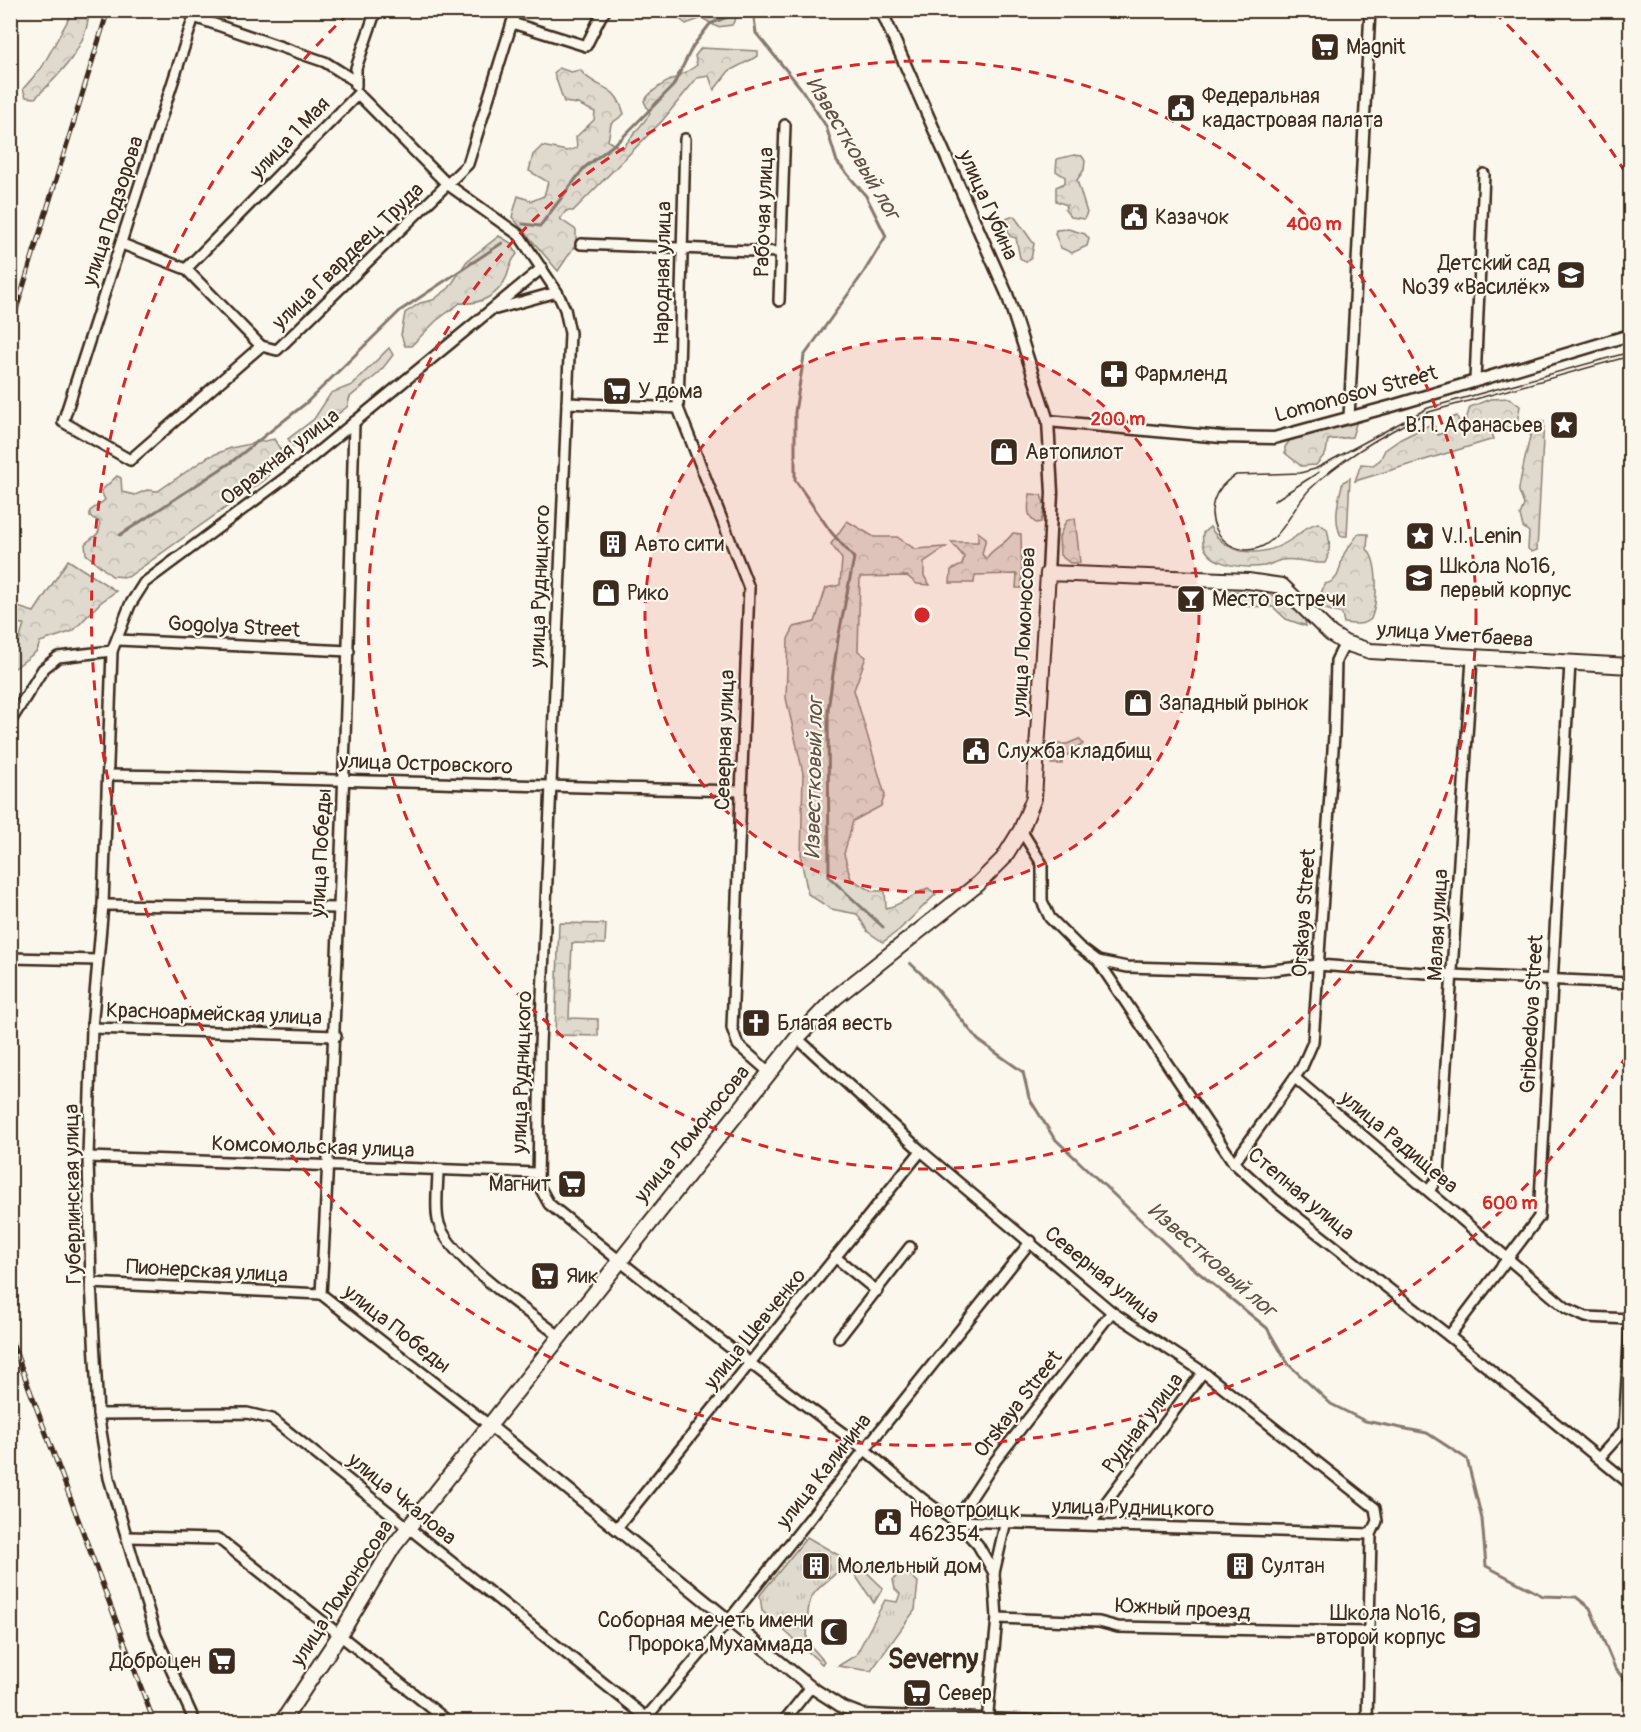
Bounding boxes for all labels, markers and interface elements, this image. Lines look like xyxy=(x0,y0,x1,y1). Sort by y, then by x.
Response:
supermarket icon: Magnit xyxy=(1309,31,1341,63)
place label: Magnit xyxy=(1346,34,1406,61)
water label: Известковый лог xyxy=(799,72,908,227)
place label: Федеральная кадастровая палата xyxy=(1202,83,1383,134)
street label: улица 1 Мая xyxy=(243,91,336,186)
public building icon: Федеральная кадастровая палата xyxy=(1165,92,1197,124)
street label: улица Подзорова xyxy=(76,133,150,290)
street label: улица Губина xyxy=(951,145,1024,264)
street label: Рабочая улица xyxy=(748,147,780,277)
street label: улица Гвардеец Труда xyxy=(266,177,430,336)
street label: Народная улица xyxy=(648,201,678,345)
public building icon: Казачок xyxy=(1118,201,1150,233)
place label: Казачок xyxy=(1155,204,1230,231)
text: 400 m xyxy=(1287,213,1341,236)
place label: Детский сад №39 «Василёк» xyxy=(1401,250,1550,301)
school or university icon: Детский сад №39 «Василёк» xyxy=(1555,259,1587,291)
pharmacy icon: Фармленд xyxy=(1098,358,1130,390)
street label: Lomonosov Street xyxy=(1272,359,1441,429)
place label: Фармленд xyxy=(1135,361,1227,388)
supermarket icon: У дома xyxy=(601,375,633,407)
place label: У дома xyxy=(638,378,703,405)
street label: Овражная улица xyxy=(215,402,345,512)
text: 200 m xyxy=(1091,408,1145,431)
place icon: В.П. Афанасьев xyxy=(1548,409,1580,441)
place label: В.П. Афанасьев xyxy=(1405,412,1543,439)
shop icon: Автопилот xyxy=(988,436,1020,468)
place label: Автопилот xyxy=(1025,439,1124,466)
street label: улица Рудницкого xyxy=(524,504,556,669)
place icon: V.I. Lenin xyxy=(1404,520,1436,552)
place label: V.I. Lenin xyxy=(1441,523,1522,550)
building icon: Авто сити xyxy=(597,528,629,560)
place label: Авто сити xyxy=(634,531,724,558)
street label: улица Ломоносова xyxy=(1006,547,1042,718)
place label: Школа №16, первый корпус xyxy=(1440,553,1572,604)
school or university icon: Школа №16, первый корпус xyxy=(1403,562,1435,594)
shop icon: Рико xyxy=(590,577,622,609)
place label: Рико xyxy=(627,580,669,607)
bar icon: Место встречи xyxy=(1175,583,1207,615)
place label: Место встречи xyxy=(1212,586,1345,613)
centre of rings xyxy=(912,605,932,625)
street label: Gogolya Street xyxy=(167,610,301,644)
street label: улица Уметбаева xyxy=(1375,616,1534,654)
street label: Северная улица xyxy=(709,669,741,811)
shop icon: Западный рынок xyxy=(1122,687,1154,719)
place label: Западный рынок xyxy=(1159,690,1309,717)
water label: Известковый лог xyxy=(799,693,829,859)
public building icon: Служба кладбищ xyxy=(960,735,992,767)
place label: Служба кладбищ xyxy=(997,738,1152,765)
street label: улица Островского xyxy=(338,747,513,781)
street label: улица Победы xyxy=(304,788,338,919)
street label: Orskaya Street xyxy=(1286,847,1322,978)
street label: Малая улица xyxy=(1422,868,1454,982)
street label: Griboedova Street xyxy=(1514,933,1550,1094)
street label: улица Рудницкого xyxy=(506,990,538,1155)
street label: Красноармейская улица xyxy=(106,997,322,1031)
church icon: Благая весть xyxy=(740,1007,772,1039)
place label: Благая весть xyxy=(777,1010,893,1037)
street label: улица Ломоносова xyxy=(628,1060,756,1209)
street label: улица Радищева xyxy=(1333,1084,1464,1199)
street label: Губерлинская улица xyxy=(58,1104,88,1284)
street label: Комсомольская улица xyxy=(211,1130,415,1164)
street label: Степная улица xyxy=(1242,1141,1360,1247)
supermarket icon: Магнит xyxy=(556,1168,588,1200)
place label: Магнит xyxy=(489,1171,551,1198)
text: 600 m xyxy=(1483,1192,1537,1215)
water label: Известковый лог xyxy=(1142,1196,1285,1326)
street label: Северная улица xyxy=(1039,1220,1165,1330)
street label: Пионерская улица xyxy=(125,1253,289,1289)
supermarket icon: Яик xyxy=(529,1260,561,1292)
place label: Яик xyxy=(566,1263,599,1290)
street label: улица Шевченко xyxy=(697,1263,812,1396)
street label: улица Победы xyxy=(337,1278,456,1379)
street label: Orskaya Street xyxy=(968,1344,1069,1463)
street label: Рудная улица xyxy=(1096,1367,1190,1479)
street label: улица Калинина xyxy=(770,1408,877,1535)
street label: улица Чкалова xyxy=(341,1446,462,1551)
street label: улица Рудницкого xyxy=(1051,1493,1214,1523)
place label: Новотроицк 462354 xyxy=(909,1497,1020,1548)
public building icon: Новотроицк 462354 xyxy=(872,1506,904,1538)
street label: улица Ломоносова xyxy=(284,1515,400,1672)
building icon: Молельный дом xyxy=(800,1550,832,1582)
building icon: Султан xyxy=(1224,1550,1256,1582)
place label: Молельный дом xyxy=(837,1553,982,1580)
place label: Султан xyxy=(1261,1553,1325,1580)
street label: Южный проезд xyxy=(1115,1592,1252,1626)
place label: Школа №16, второй корпус xyxy=(1316,1600,1446,1651)
place label: Соборная мечеть имени Пророка Мухаммада xyxy=(598,1607,813,1658)
school or university icon: Школа №16, второй корпус xyxy=(1451,1609,1483,1641)
mosque icon: Соборная мечеть имени Пророка Мухаммада xyxy=(818,1616,850,1648)
district label: Severny xyxy=(888,1643,979,1676)
supermarket icon: Доброцен xyxy=(206,1645,238,1677)
place label: Доброцен xyxy=(109,1648,201,1675)
supermarket icon: Север xyxy=(901,1677,933,1709)
place label: Север xyxy=(938,1680,992,1707)

